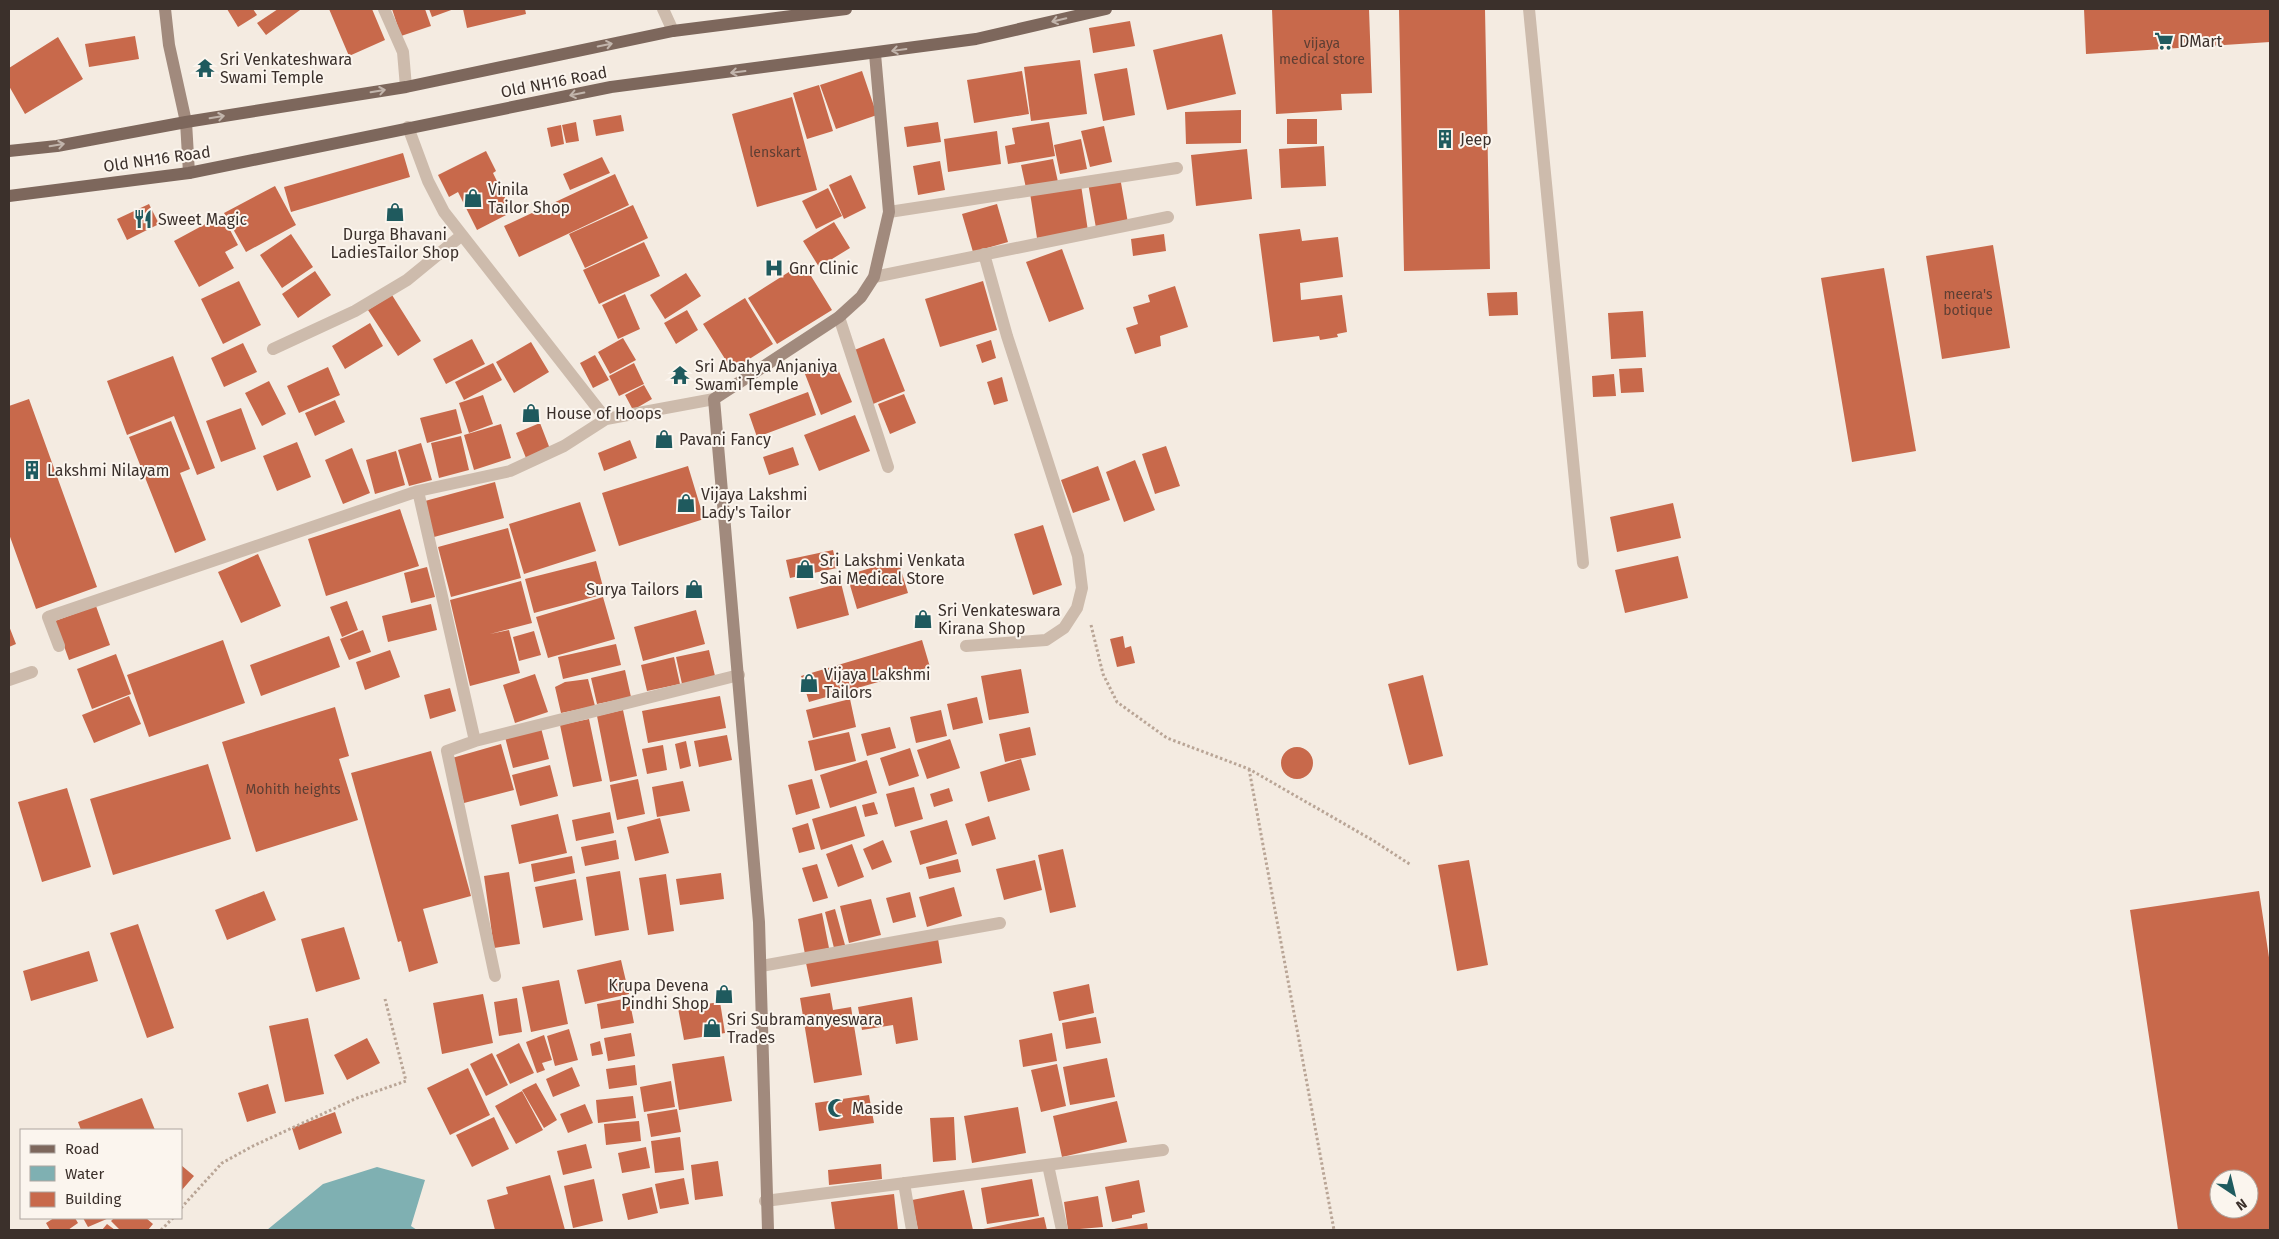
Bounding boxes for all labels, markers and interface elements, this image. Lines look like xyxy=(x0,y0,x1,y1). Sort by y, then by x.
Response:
one-way arrow xyxy=(1051,16,1067,25)
supermarket icon: DMart xyxy=(2153,30,2175,52)
place label: DMart xyxy=(2179,32,2223,51)
house number: vijaya medical store xyxy=(1279,35,1365,68)
one-way arrow xyxy=(597,40,613,49)
one-way arrow xyxy=(892,46,908,56)
place label: Sri Venkateshwara Swami Temple xyxy=(220,50,352,87)
temple icon: Sri Venkateshwara Swami Temple xyxy=(194,57,216,79)
street label: Old NH16 Road xyxy=(499,62,609,102)
one-way arrow xyxy=(730,67,746,77)
one-way arrow xyxy=(369,86,385,96)
one-way arrow xyxy=(570,90,586,99)
one-way arrow xyxy=(209,111,225,121)
building icon: Jeep xyxy=(1434,128,1456,150)
place label: Jeep xyxy=(1460,130,1492,149)
one-way arrow xyxy=(49,140,65,150)
street label: Old NH16 Road xyxy=(102,142,212,176)
house number: lenskart xyxy=(749,144,802,161)
place label: Vinila Tailor Shop xyxy=(488,180,570,217)
shop icon: Vinila Tailor Shop xyxy=(462,187,484,209)
shop icon: Durga Bhavani LadiesTailor Shop xyxy=(384,201,406,223)
restaurant icon: Sweet Magic xyxy=(132,208,154,230)
place label: Sweet Magic xyxy=(158,210,247,229)
place label: Durga Bhavani LadiesTailor Shop xyxy=(331,225,459,262)
hospital icon: Gnr Clinic xyxy=(763,257,785,279)
place label: Gnr Clinic xyxy=(789,259,859,278)
house number: meera's botique xyxy=(1943,286,1993,319)
place label: Sri Abahya Anjaniya Swami Temple xyxy=(695,357,838,394)
temple icon: Sri Abahya Anjaniya Swami Temple xyxy=(669,364,691,386)
shop icon: House of Hoops xyxy=(520,402,542,424)
place label: House of Hoops xyxy=(546,404,661,423)
shop icon: Pavani Fancy xyxy=(653,428,675,450)
place label: Pavani Fancy xyxy=(679,430,771,449)
building icon: Lakshmi Nilayam xyxy=(21,459,43,481)
place label: Lakshmi Nilayam xyxy=(47,461,169,480)
place label: Vijaya Lakshmi Lady's Tailor xyxy=(701,485,808,522)
shop icon: Vijaya Lakshmi Lady's Tailor xyxy=(675,492,697,514)
place label: Sri Lakshmi Venkata Sai Medical Store xyxy=(820,551,965,588)
shop icon: Sri Lakshmi Venkata Sai Medical Store xyxy=(794,558,816,580)
shop icon: Surya Tailors xyxy=(683,578,705,600)
place label: Surya Tailors xyxy=(586,580,679,599)
place label: Sri Venkateswara Kirana Shop xyxy=(938,601,1061,638)
shop icon: Sri Venkateswara Kirana Shop xyxy=(912,608,934,630)
place label: Vijaya Lakshmi Tailors xyxy=(824,665,931,702)
shop icon: Vijaya Lakshmi Tailors xyxy=(798,672,820,694)
house number: Mohith heights xyxy=(245,781,341,798)
place label: Krupa Devena Pindhi Shop xyxy=(608,976,709,1013)
shop icon: Krupa Devena Pindhi Shop xyxy=(713,983,735,1005)
place label: Sri Subramanyeswara Trades xyxy=(727,1010,882,1047)
shop icon: Sri Subramanyeswara Trades xyxy=(701,1017,723,1039)
mosque icon: Maside xyxy=(826,1097,848,1119)
place label: Maside xyxy=(852,1099,903,1118)
legend xyxy=(20,1129,182,1219)
text: Road xyxy=(65,1140,100,1158)
text: Water xyxy=(65,1165,104,1183)
north arrow xyxy=(2209,1169,2259,1219)
text: Building xyxy=(65,1190,121,1208)
text: N xyxy=(2232,1195,2250,1214)

